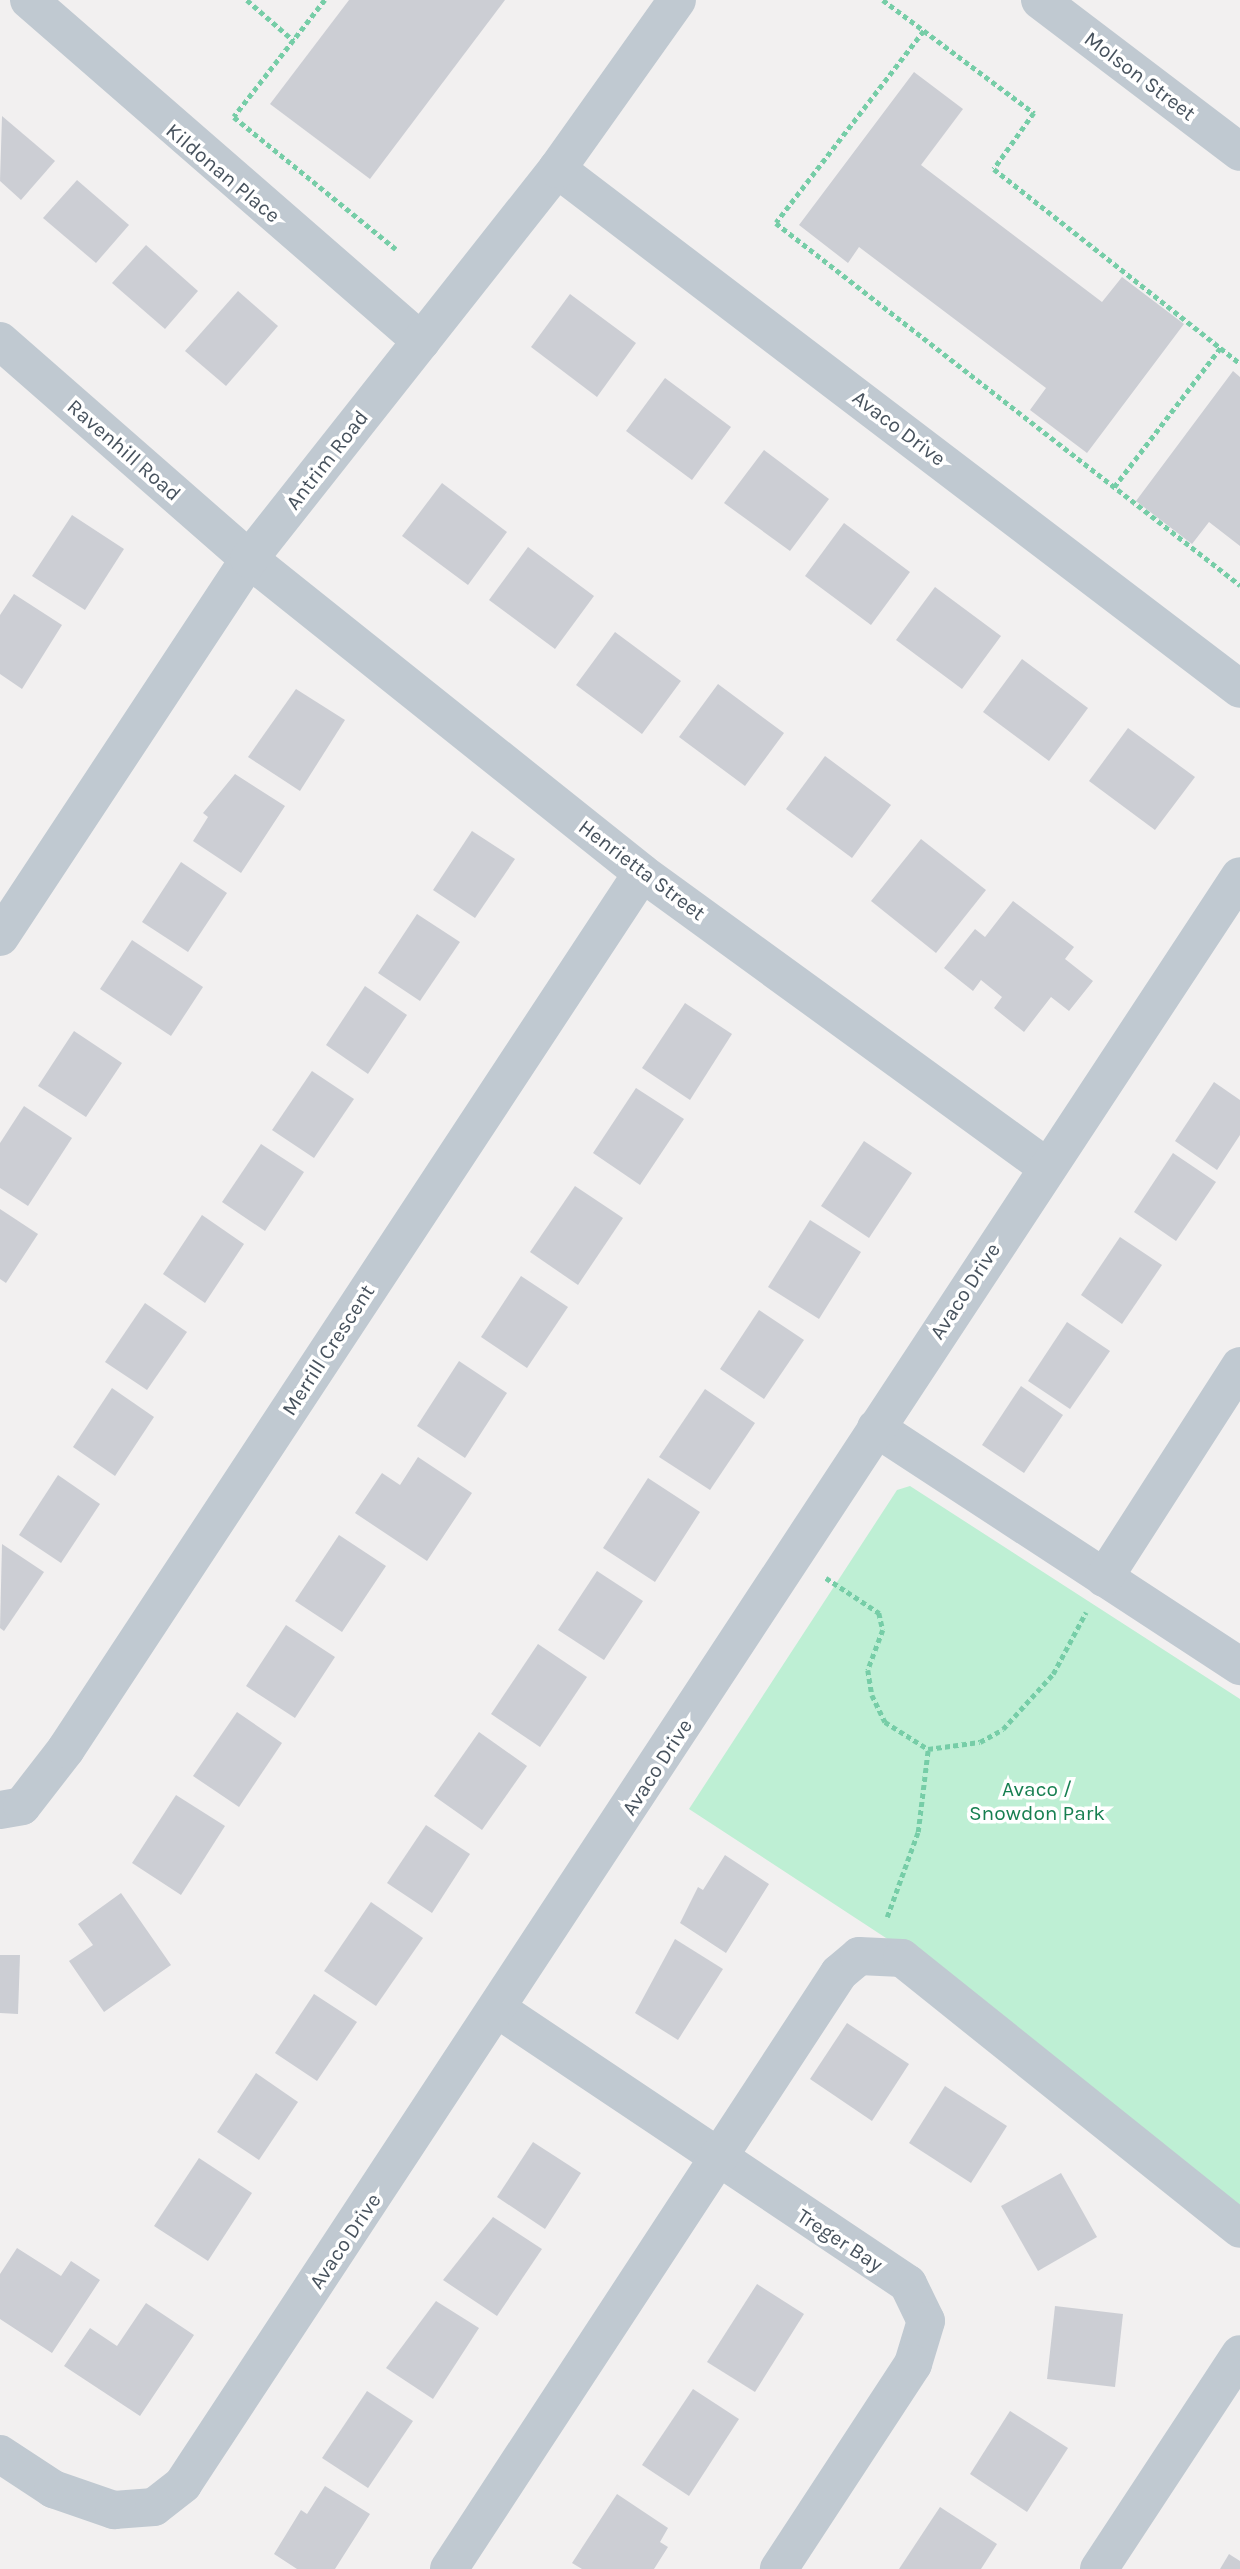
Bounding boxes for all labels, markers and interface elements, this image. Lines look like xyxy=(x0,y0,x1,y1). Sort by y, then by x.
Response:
street label: Molson Street xyxy=(1079,26,1201,126)
street label: Kildonan Place xyxy=(161,118,285,228)
street label: Avaco Drive xyxy=(847,385,951,471)
street label: Ravenhill Road xyxy=(62,394,186,506)
street label: Antrim Road xyxy=(280,405,374,515)
street label: Henrietta Street xyxy=(574,814,710,926)
street label: Avaco Drive xyxy=(924,1238,1006,1344)
street label: Merrill Crescent xyxy=(276,1280,380,1420)
street label: Avaco Drive xyxy=(616,1714,698,1820)
park label: Avaco / Snowdon Park xyxy=(969,1776,1105,1826)
street label: Avaco Drive xyxy=(304,2188,386,2294)
street label: Treger Bay xyxy=(792,2203,888,2277)

